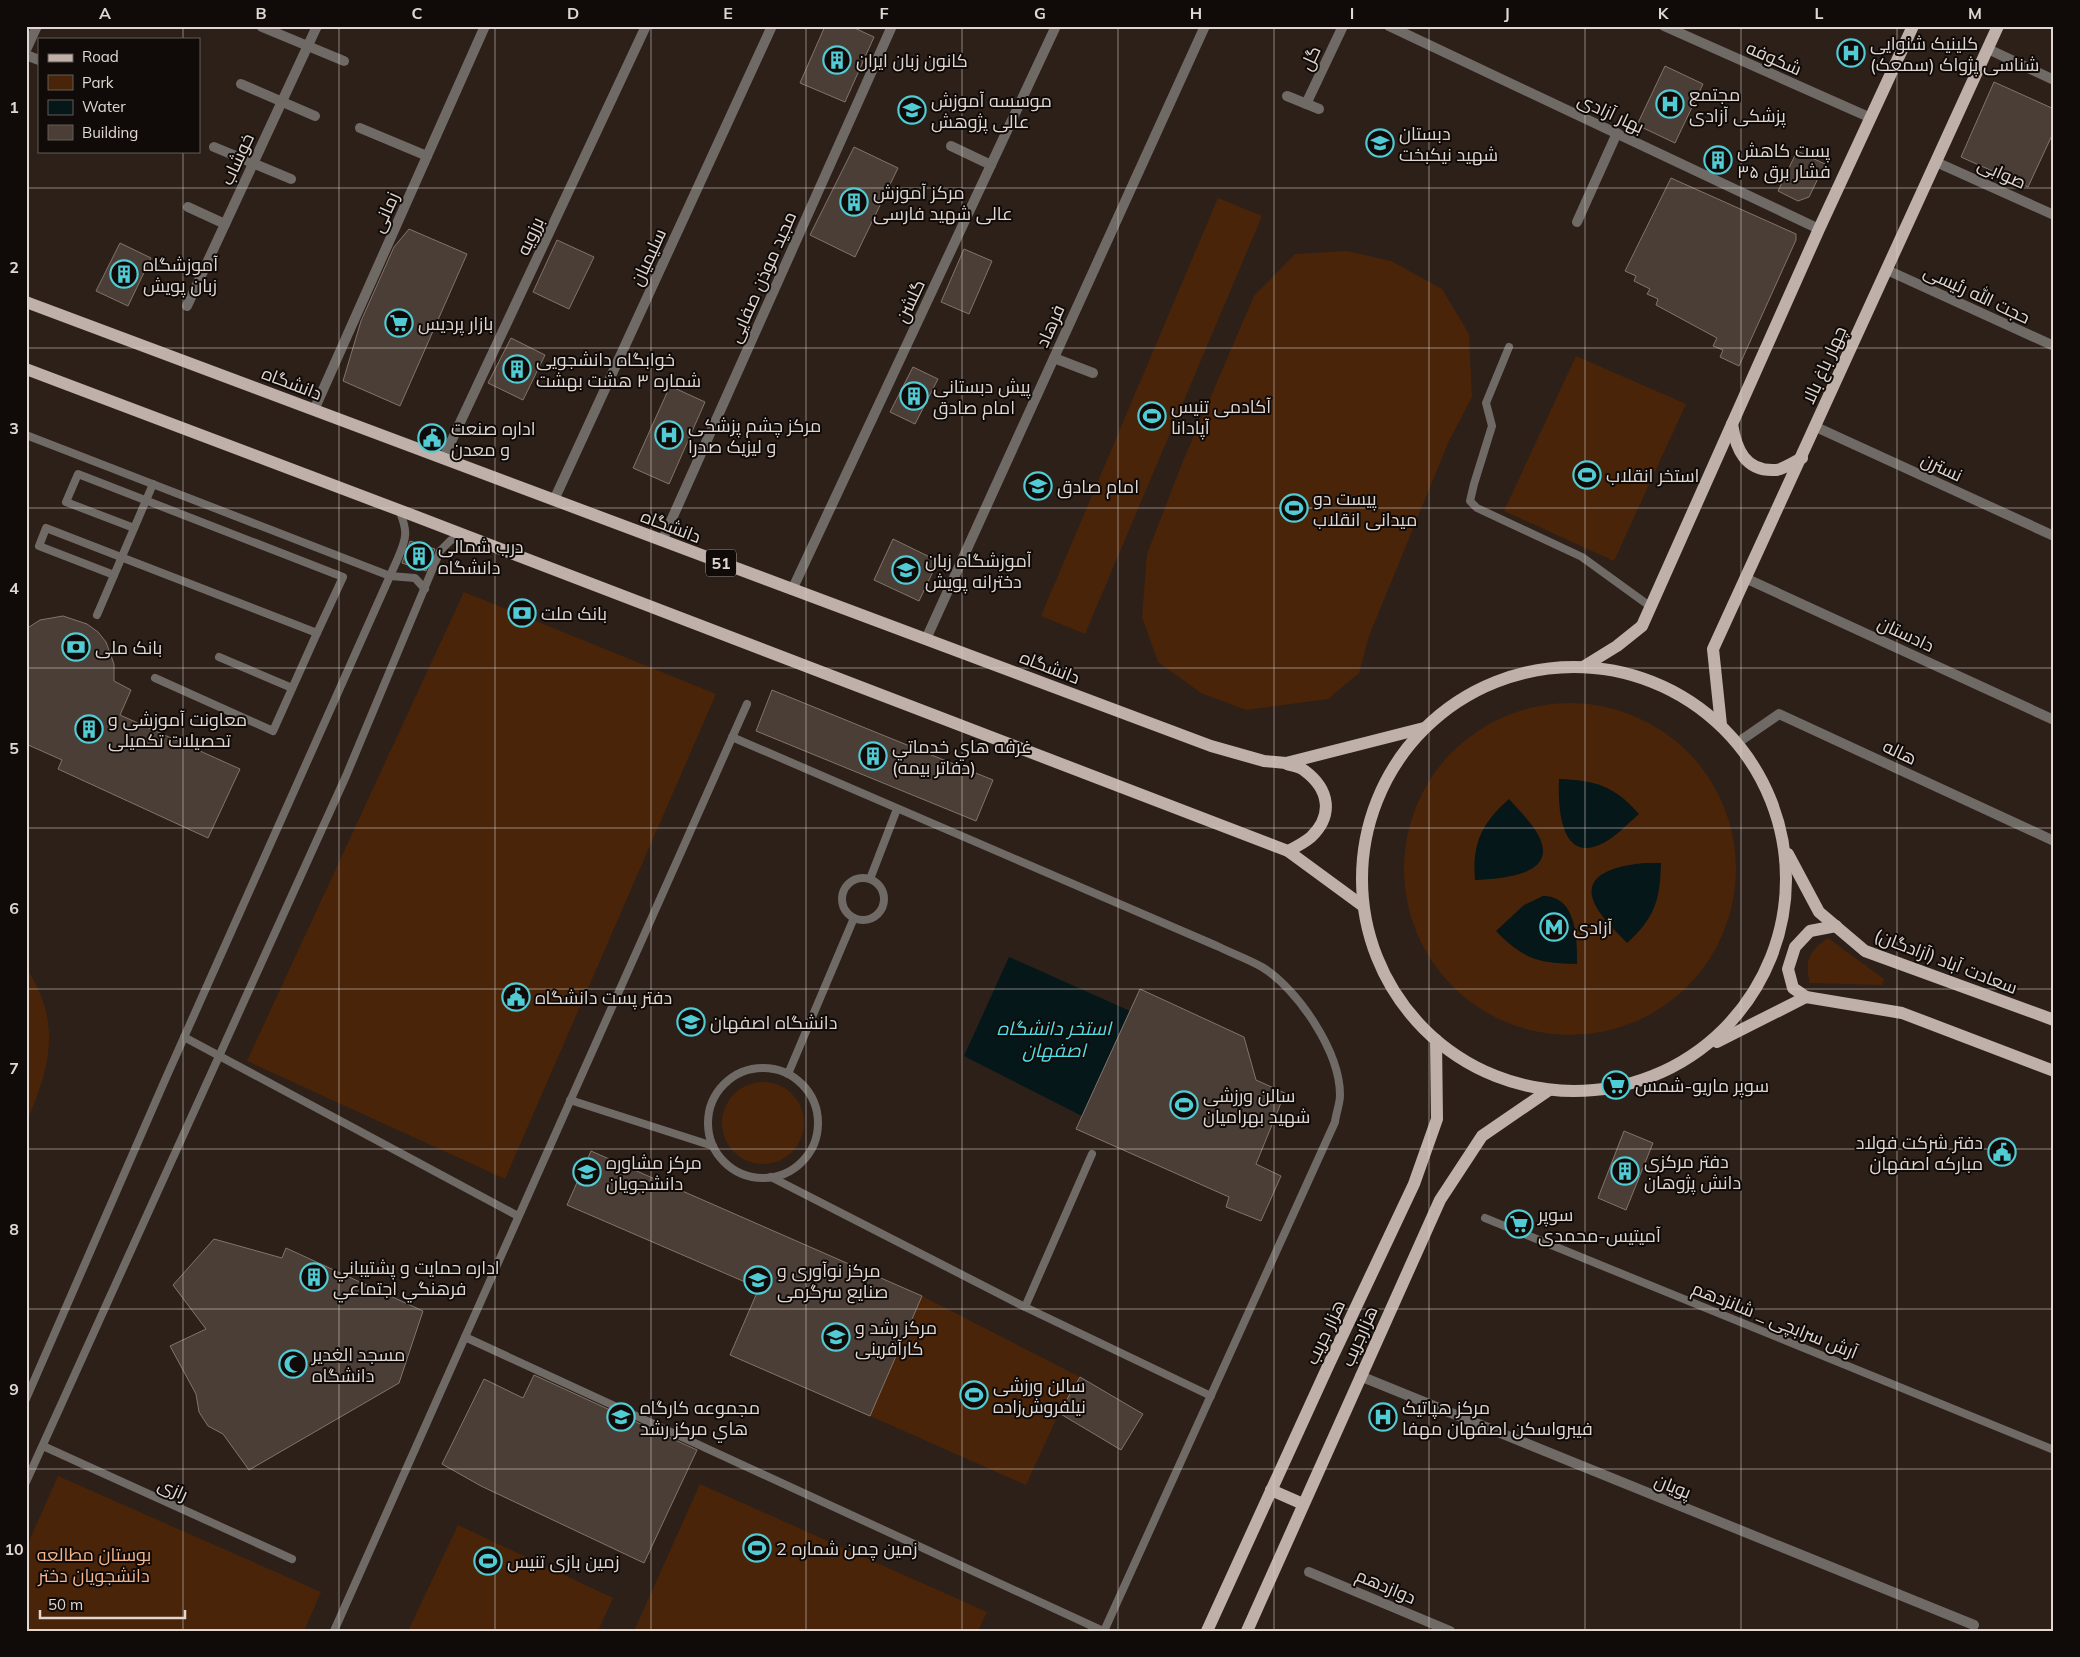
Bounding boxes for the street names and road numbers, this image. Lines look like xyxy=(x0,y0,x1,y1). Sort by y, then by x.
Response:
street label: شکوفه xyxy=(1743,36,1805,80)
street label: گل xyxy=(1294,42,1326,74)
street label: بهار آزادی xyxy=(1574,88,1648,138)
street label: خوشاب xyxy=(215,129,259,189)
street label: صوابی xyxy=(1974,152,2030,194)
street label: زمانی xyxy=(366,188,404,236)
street label: مجید موذن صفایی xyxy=(723,208,801,346)
street label: برزویه xyxy=(511,213,549,259)
street label: سلیمیان xyxy=(625,225,671,289)
street label: حجت الله رئیسی xyxy=(1920,259,2034,329)
street label: گلشن xyxy=(890,276,930,326)
street label: فرهاد xyxy=(1030,301,1070,351)
street label: چهار باغ بالا xyxy=(1797,322,1852,408)
street label: دانشگاه xyxy=(259,361,325,405)
street label: نسترن xyxy=(1918,447,1966,487)
street label: دانشگاه xyxy=(638,504,704,548)
road number: 51 xyxy=(706,550,736,576)
street label: دادستان xyxy=(1874,611,1938,657)
street label: دانشگاه xyxy=(1017,645,1083,689)
street label: هاله xyxy=(1879,734,1921,770)
street label: سعادت آباد (آزادگان) xyxy=(1871,923,2021,999)
street label: آرش سرابچی _ شانزدهم xyxy=(1689,1276,1861,1365)
street label: هزار جریب xyxy=(1300,1296,1350,1368)
street label: هزارجریب xyxy=(1335,1302,1383,1370)
street label: پویان xyxy=(1651,1468,1695,1505)
street label: رازی xyxy=(154,1472,192,1506)
street label: دوازدهم xyxy=(1352,1563,1419,1610)

